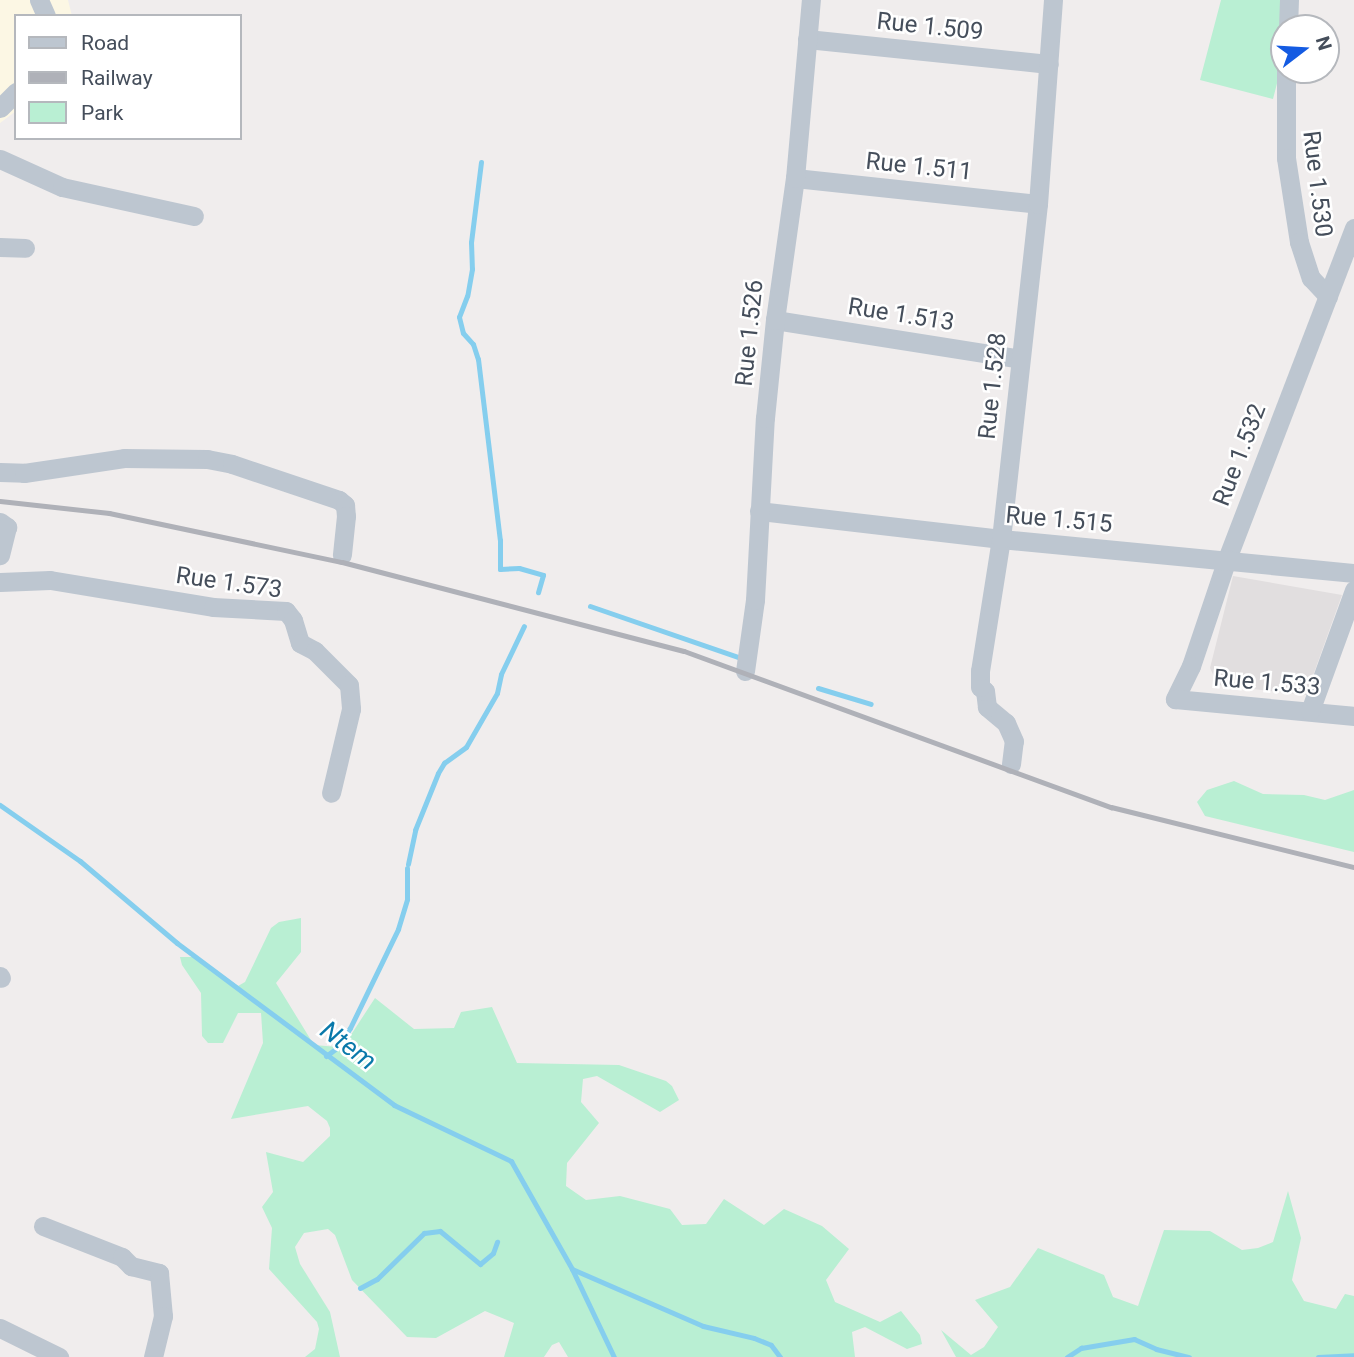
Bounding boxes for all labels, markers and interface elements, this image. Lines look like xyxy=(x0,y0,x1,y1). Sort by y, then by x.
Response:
street label: Rue 1.509 xyxy=(875,7,985,47)
legend xyxy=(14,14,242,140)
north arrow xyxy=(1270,14,1340,84)
text: Road xyxy=(81,31,129,55)
text: N xyxy=(1311,34,1337,53)
text: Railway xyxy=(81,66,153,90)
text: Park xyxy=(81,101,123,125)
street label: Rue 1.530 xyxy=(1296,129,1338,239)
street label: Rue 1.511 xyxy=(864,147,974,187)
street label: Rue 1.526 xyxy=(730,278,770,388)
street label: Rue 1.513 xyxy=(846,292,956,338)
street label: Rue 1.528 xyxy=(973,331,1013,441)
street label: Rue 1.532 xyxy=(1207,400,1273,510)
street label: Rue 1.515 xyxy=(1004,501,1114,539)
street label: Rue 1.573 xyxy=(174,561,284,605)
street label: Rue 1.533 xyxy=(1212,664,1322,702)
water label: Ntem xyxy=(314,1015,382,1077)

